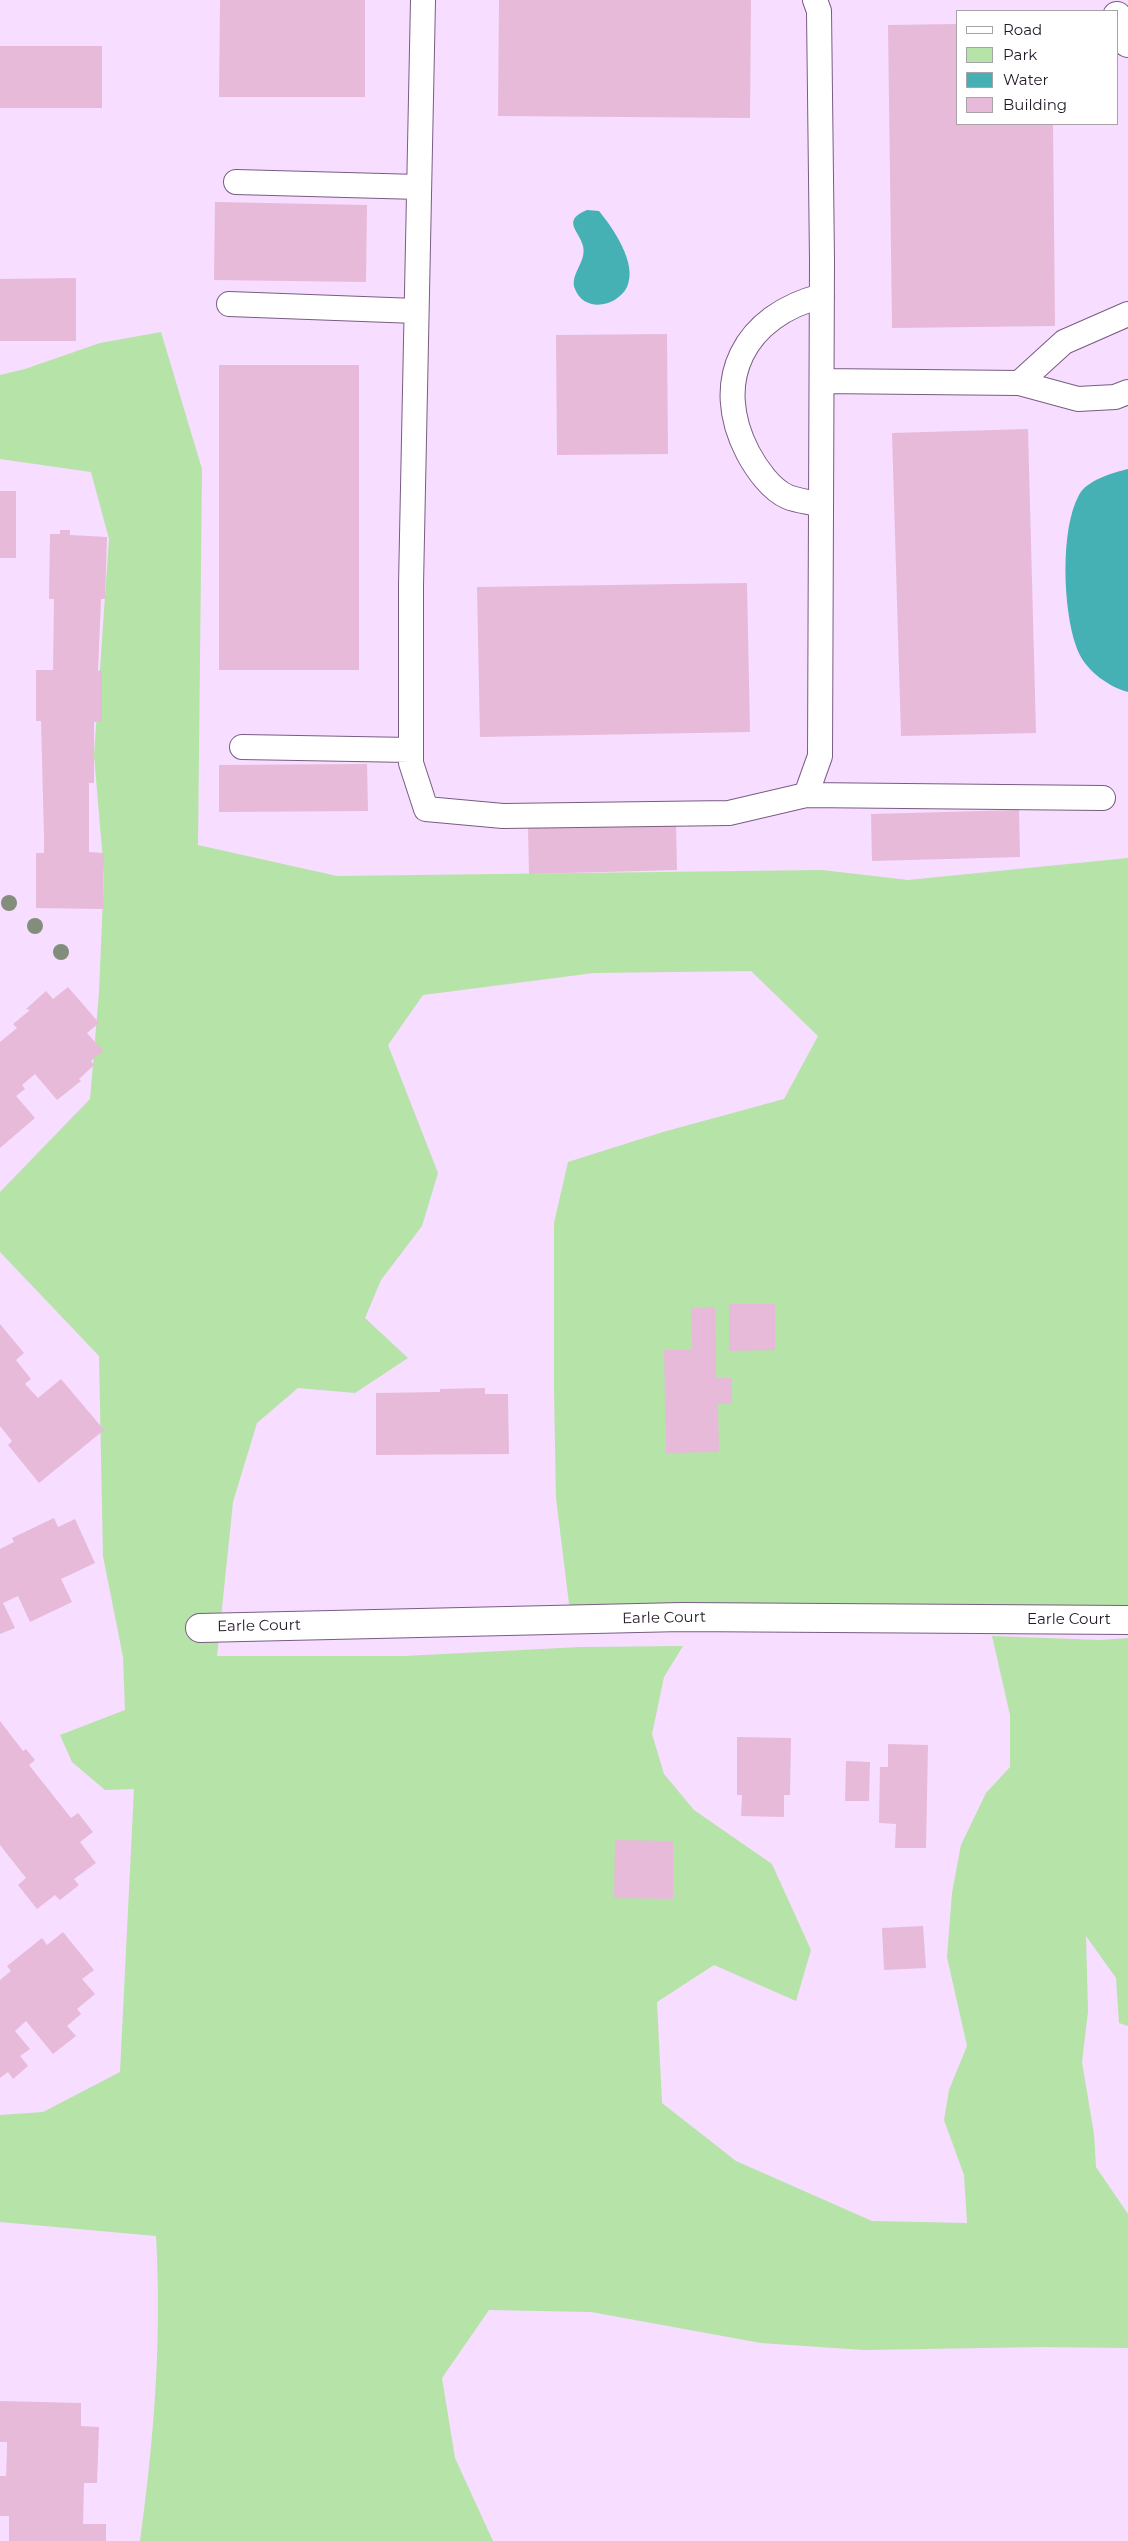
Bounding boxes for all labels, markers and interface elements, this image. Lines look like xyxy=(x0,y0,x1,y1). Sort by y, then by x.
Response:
legend xyxy=(956,10,1118,125)
text: Road xyxy=(1003,20,1042,39)
text: Park xyxy=(1003,45,1037,64)
text: Water xyxy=(1003,70,1049,89)
text: Building xyxy=(1003,95,1067,114)
street label: Earle Court xyxy=(622,1608,706,1628)
street label: Earle Court xyxy=(1027,1611,1111,1629)
street label: Earle Court xyxy=(217,1616,301,1636)

